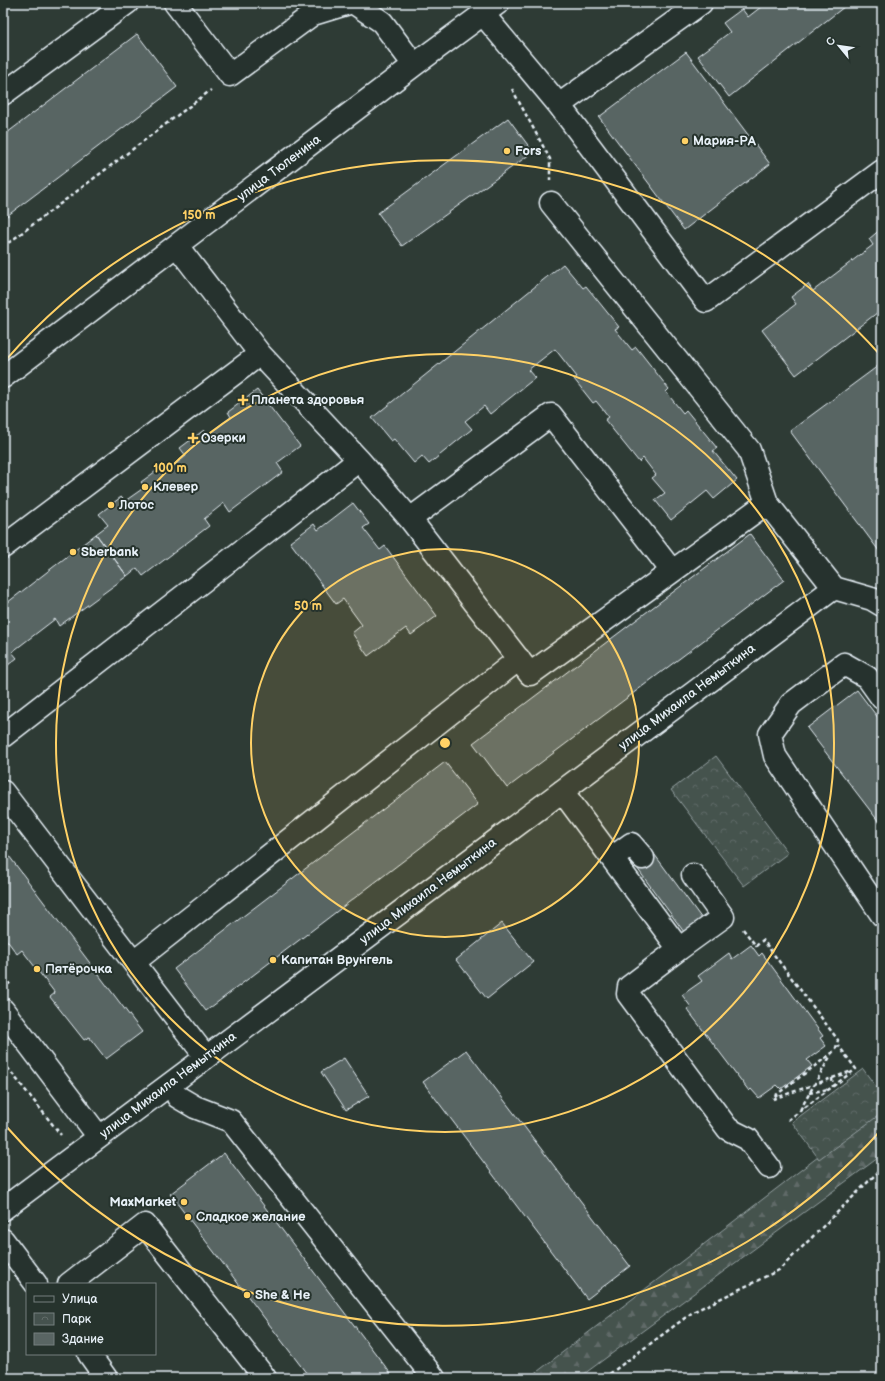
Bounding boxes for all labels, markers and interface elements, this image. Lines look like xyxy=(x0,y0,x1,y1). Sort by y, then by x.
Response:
north arrow xyxy=(819,26,859,66)
text: С xyxy=(823,35,838,48)
street label: улица Тюленина xyxy=(234,131,324,205)
place label: Мария-РА xyxy=(693,133,757,149)
marker: Мария-РА xyxy=(680,136,690,146)
place label: Fors xyxy=(515,143,541,159)
marker: Fors xyxy=(502,146,512,156)
text: 150 m xyxy=(183,208,215,223)
place label: Планета здоровья xyxy=(251,392,364,408)
marker: Планета здоровья xyxy=(238,395,248,405)
place label: Озерки xyxy=(201,430,246,446)
marker: Озерки xyxy=(188,433,198,443)
text: 100 m xyxy=(153,461,187,476)
place label: Клевер xyxy=(153,479,198,495)
marker: Клевер xyxy=(140,482,150,492)
place label: Лотос xyxy=(118,497,154,513)
marker: Лотос xyxy=(106,500,116,510)
place label: Sberbank xyxy=(81,544,139,560)
marker: Sberbank xyxy=(68,547,78,557)
text: 50 m xyxy=(294,599,322,614)
street label: улица Михаила Немыткина xyxy=(616,640,759,754)
centre of rings xyxy=(438,736,452,750)
street label: улица Михаила Немыткина xyxy=(357,834,500,948)
place label: Капитан Врунгель xyxy=(281,952,393,968)
marker: Капитан Врунгель xyxy=(268,955,278,965)
place label: Пятёрочка xyxy=(45,961,112,977)
marker: Пятёрочка xyxy=(32,964,42,974)
street label: улица Михаила Немыткина xyxy=(97,1028,240,1142)
place label: MaxMarket xyxy=(109,1194,177,1210)
marker: MaxMarket xyxy=(179,1197,189,1207)
place label: Сладкое желание xyxy=(196,1209,305,1225)
marker: Сладкое желание xyxy=(183,1212,193,1222)
legend xyxy=(26,1283,156,1355)
place label: She & He xyxy=(255,1287,311,1303)
marker: She & He xyxy=(242,1290,252,1300)
text: Улица xyxy=(62,1292,98,1307)
text: Парк xyxy=(62,1312,92,1327)
text: Здание xyxy=(62,1332,104,1347)

